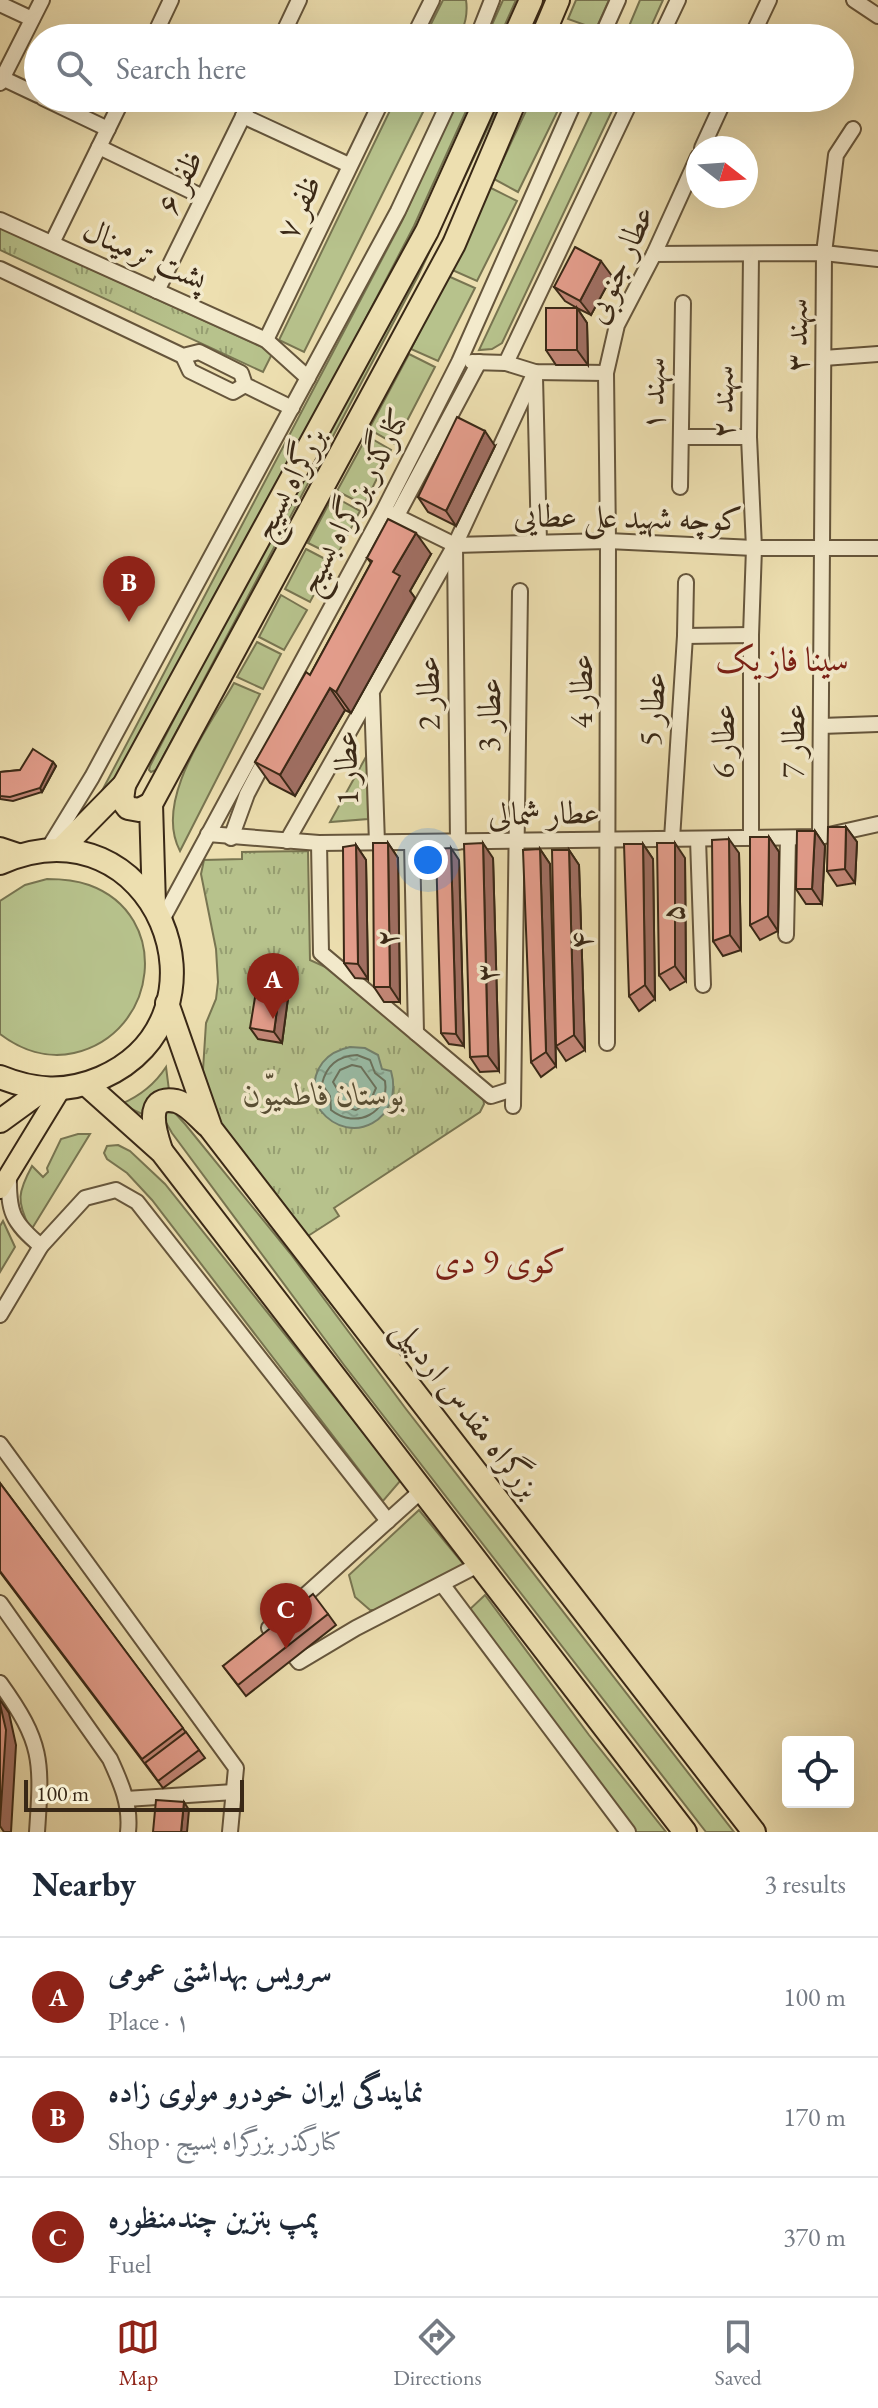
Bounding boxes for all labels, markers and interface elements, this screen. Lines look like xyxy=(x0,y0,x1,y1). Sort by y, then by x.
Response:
search box xyxy=(24,24,854,112)
icon: search xyxy=(52,46,96,90)
text: Search here xyxy=(116,49,246,88)
north arrow xyxy=(686,136,758,208)
street label: ظفر ۶ xyxy=(146,143,212,221)
street label: ظفر ۷ xyxy=(265,168,331,246)
street label: عطار جنوبی xyxy=(574,198,666,331)
street label: پشت ترمینال xyxy=(76,208,215,302)
street label: سهند ۳ xyxy=(775,298,817,372)
street label: سهند ۱ xyxy=(631,357,675,431)
street label: سهند ۲ xyxy=(701,365,743,439)
street label: کنارگذر بزرگراه بسیج xyxy=(286,400,426,604)
street label: بزرگراه بسیج xyxy=(241,419,341,550)
street label: کوچه شهید علی عطایی xyxy=(513,494,743,543)
pin: B xyxy=(103,556,155,622)
district label: سینا فاز یک xyxy=(715,637,849,681)
street label: عطار 4 xyxy=(560,654,602,728)
street label: عطار 2 xyxy=(406,655,450,731)
street label: عطار 5 xyxy=(628,670,676,748)
street label: عطار 3 xyxy=(467,677,511,753)
street label: عطار 7 xyxy=(771,703,815,779)
street label: عطار 6 xyxy=(702,704,744,778)
street label: عطار 1 xyxy=(324,730,368,806)
street label: عطار شمالی xyxy=(488,791,600,835)
your location xyxy=(408,840,448,880)
street label: ۵ xyxy=(651,903,693,923)
street label: ۲ xyxy=(365,928,407,948)
street label: ۴ xyxy=(559,932,601,950)
pin: A xyxy=(247,953,299,1019)
street label: ۳ xyxy=(465,964,507,982)
park label: بوستان فاطمیّون xyxy=(243,1073,405,1115)
district label: کوی 9 دی xyxy=(434,1239,566,1283)
street label: بزرگراه مقدس اردبیلی xyxy=(381,1310,551,1509)
pin: C xyxy=(260,1583,312,1649)
map controls xyxy=(782,1736,854,1808)
button: locate xyxy=(782,1736,854,1808)
scale bar xyxy=(24,1776,244,1812)
text: 100 m xyxy=(36,1779,89,1808)
text: Nearby xyxy=(32,1862,136,1906)
text: 3 results xyxy=(765,1867,846,1901)
text: سرویس بهداشتی عمومی xyxy=(108,1952,332,1991)
text: A xyxy=(49,1980,67,2014)
text: 100 m xyxy=(783,1980,846,2014)
text: Place · ۱ xyxy=(108,2004,190,2038)
text: نمایندگی ایران خودرو مولوی زاده xyxy=(108,2072,424,2111)
text: B xyxy=(50,2100,66,2134)
text: 170 m xyxy=(783,2100,846,2134)
text: Shop · کنارگذر بزرگراه بسیج xyxy=(108,2124,341,2158)
text: پمپ بنزین چندمنظوره xyxy=(108,2198,318,2237)
text: C xyxy=(49,2220,67,2254)
text: 370 m xyxy=(783,2220,846,2254)
text: Fuel xyxy=(108,2247,151,2281)
tab: Map xyxy=(116,2315,160,2392)
tab: Directions xyxy=(393,2315,482,2392)
tab: Saved xyxy=(714,2315,762,2392)

